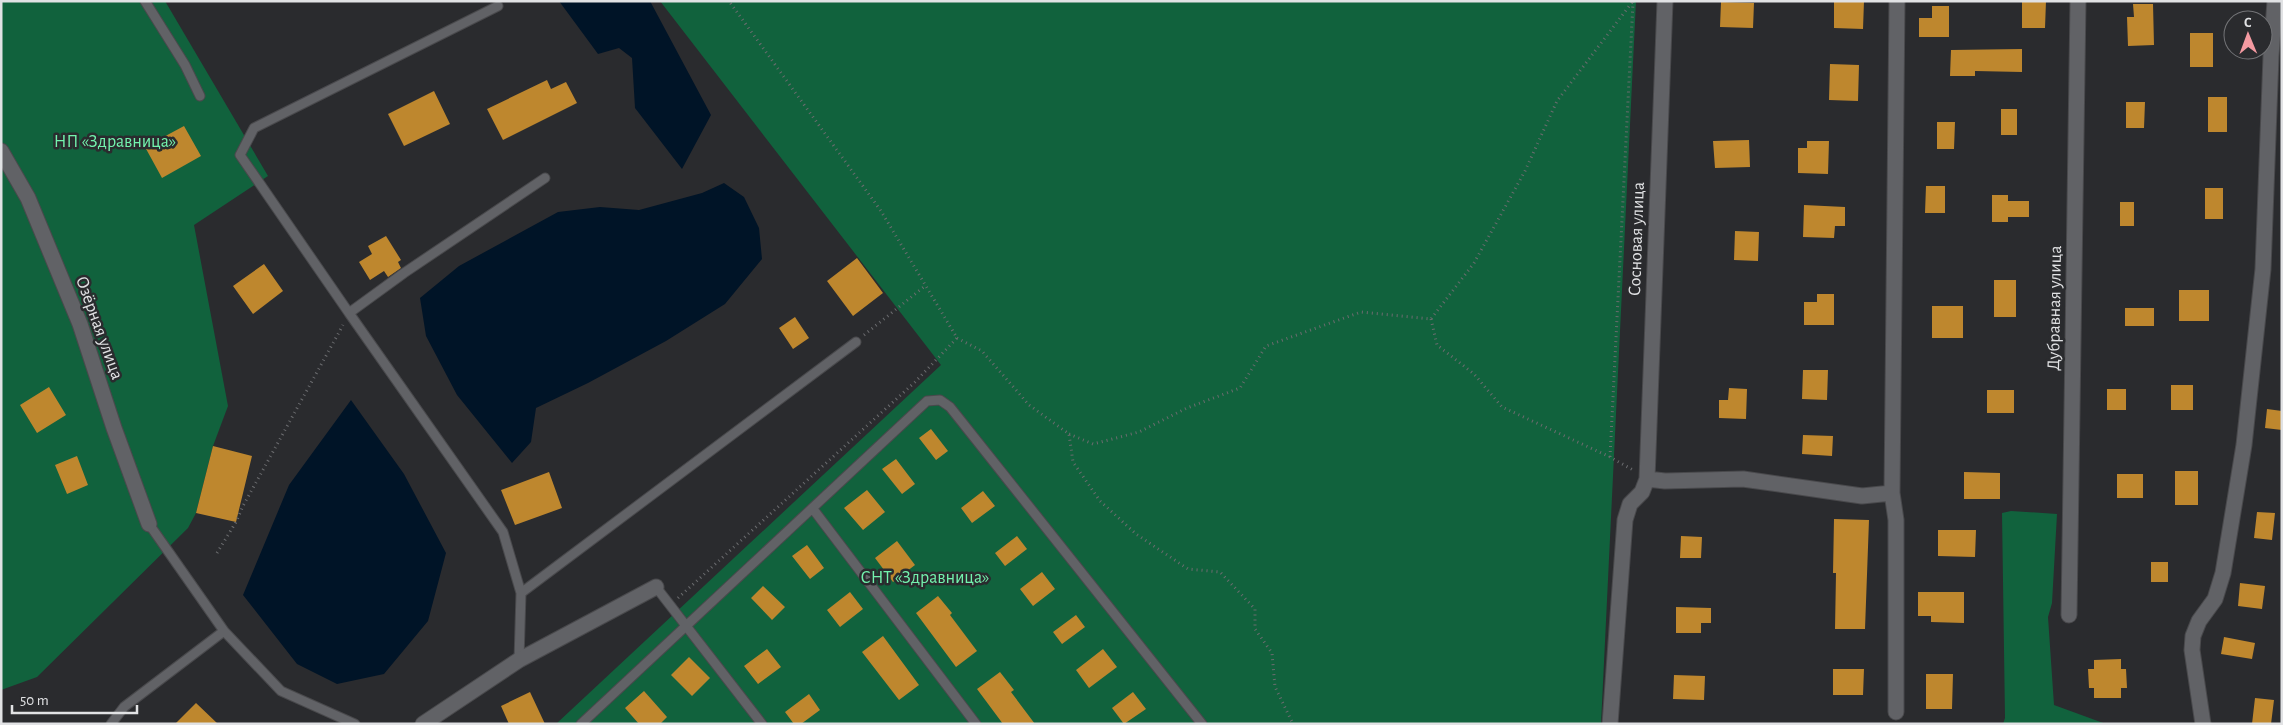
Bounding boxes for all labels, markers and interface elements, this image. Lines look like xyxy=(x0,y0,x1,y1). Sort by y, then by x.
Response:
north arrow xyxy=(2223,10,2273,60)
text: С xyxy=(2244,16,2252,30)
park label: НП «Здравница» xyxy=(54,133,176,151)
street label: Сосновая улица xyxy=(1626,182,1648,296)
street label: Дубравная улица xyxy=(2044,245,2065,371)
street label: Озёрная улица xyxy=(72,274,126,382)
park label: СНТ «Здравница» xyxy=(861,569,989,587)
scale bar xyxy=(12,682,138,714)
text: 50 m xyxy=(20,693,49,708)

